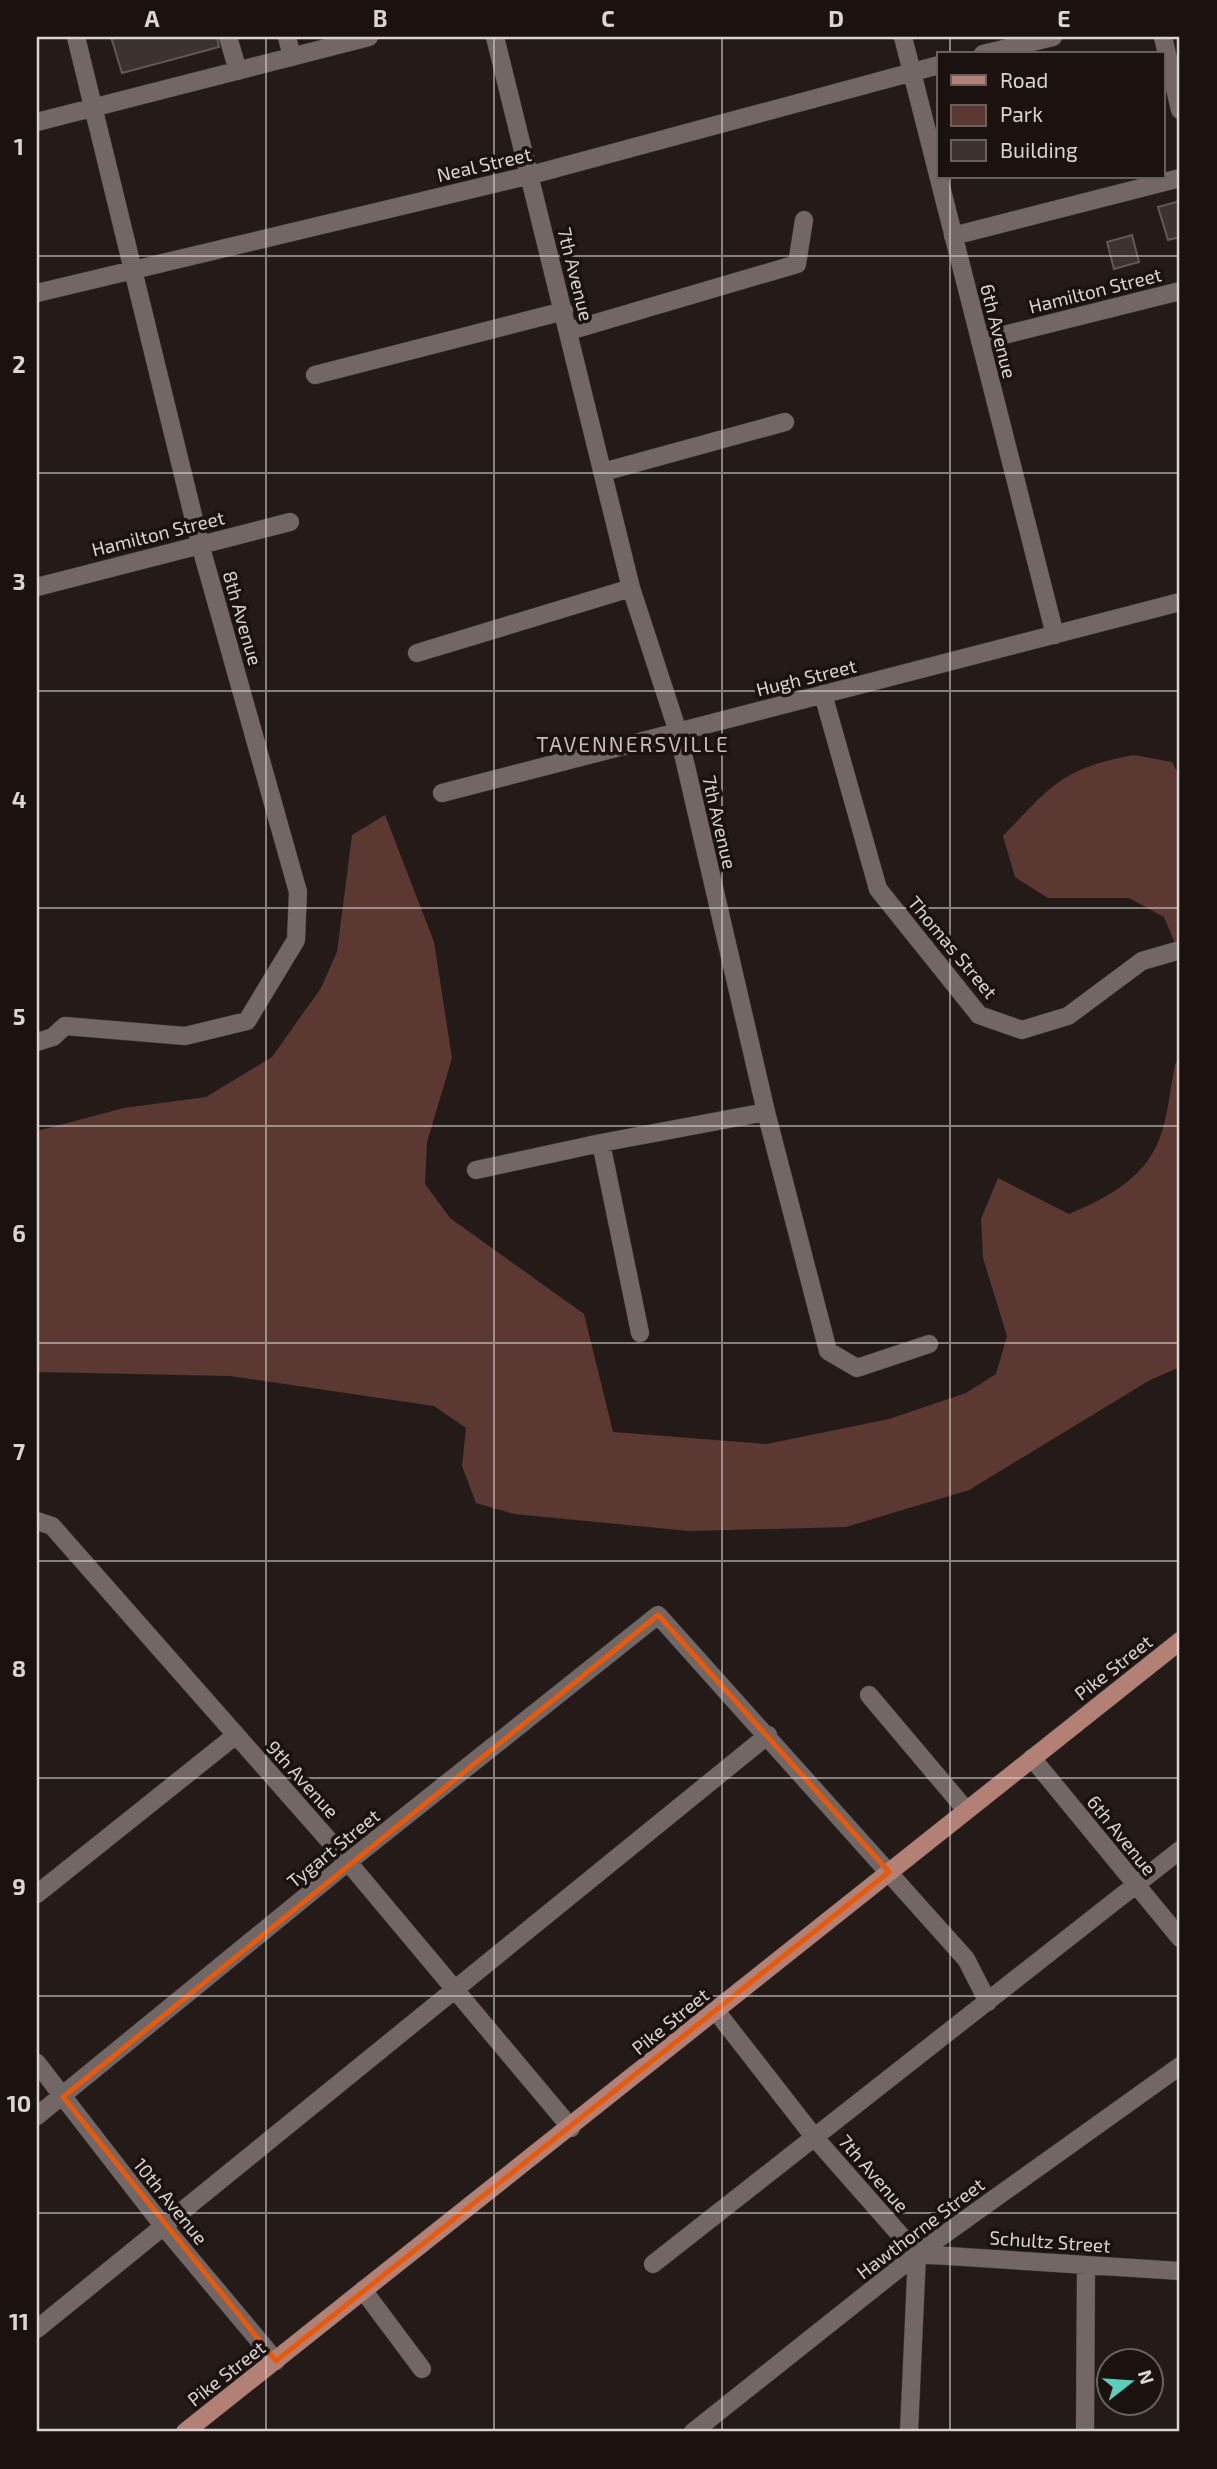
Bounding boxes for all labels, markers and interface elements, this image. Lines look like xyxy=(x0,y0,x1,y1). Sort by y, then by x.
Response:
text: A xyxy=(144,4,160,32)
text: B xyxy=(373,4,387,32)
text: C xyxy=(601,4,615,32)
text: D xyxy=(828,4,844,32)
text: E xyxy=(1057,4,1071,32)
legend xyxy=(937,52,1164,178)
text: Road xyxy=(1000,67,1048,92)
text: Park xyxy=(1000,101,1043,126)
text: 1 xyxy=(14,132,24,160)
text: Building xyxy=(1000,137,1078,162)
street label: Neal Street xyxy=(435,142,533,186)
street label: 7th Avenue xyxy=(553,225,599,323)
street label: Hamilton Street xyxy=(1026,262,1164,318)
street label: 6th Avenue xyxy=(976,281,1022,381)
text: 2 xyxy=(12,350,26,378)
street label: Hamilton Street xyxy=(89,505,227,561)
text: 3 xyxy=(12,567,26,595)
street label: 8th Avenue xyxy=(219,568,267,668)
street label: Hugh Street xyxy=(754,653,858,701)
district label: TAVENNERSVILLE xyxy=(536,731,730,756)
street label: 7th Avenue xyxy=(698,773,742,871)
text: 4 xyxy=(12,785,26,813)
street label: Thomas Street xyxy=(903,891,1003,1003)
text: 5 xyxy=(13,1002,25,1030)
text: 6 xyxy=(12,1219,26,1247)
text: 7 xyxy=(13,1437,25,1465)
street label: Pike Street xyxy=(1069,1629,1157,1705)
text: 8 xyxy=(12,1654,26,1682)
street label: 9th Avenue xyxy=(262,1735,344,1823)
street label: 6th Avenue xyxy=(1083,1790,1161,1880)
street label: Tygart Street xyxy=(282,1804,384,1892)
text: 9 xyxy=(12,1872,26,1900)
street label: Pike Street xyxy=(627,1983,713,2059)
text: 10 xyxy=(7,2089,31,2117)
street label: 7th Avenue xyxy=(834,2129,914,2217)
street label: 10th Avenue xyxy=(129,2153,213,2249)
street label: Hawthorne Street xyxy=(852,2173,988,2283)
street label: Schultz Street xyxy=(989,2225,1111,2257)
text: 11 xyxy=(9,2307,29,2335)
street label: Pike Street xyxy=(182,2335,270,2411)
north arrow xyxy=(1094,2346,1164,2416)
text: N xyxy=(1134,2367,1160,2387)

